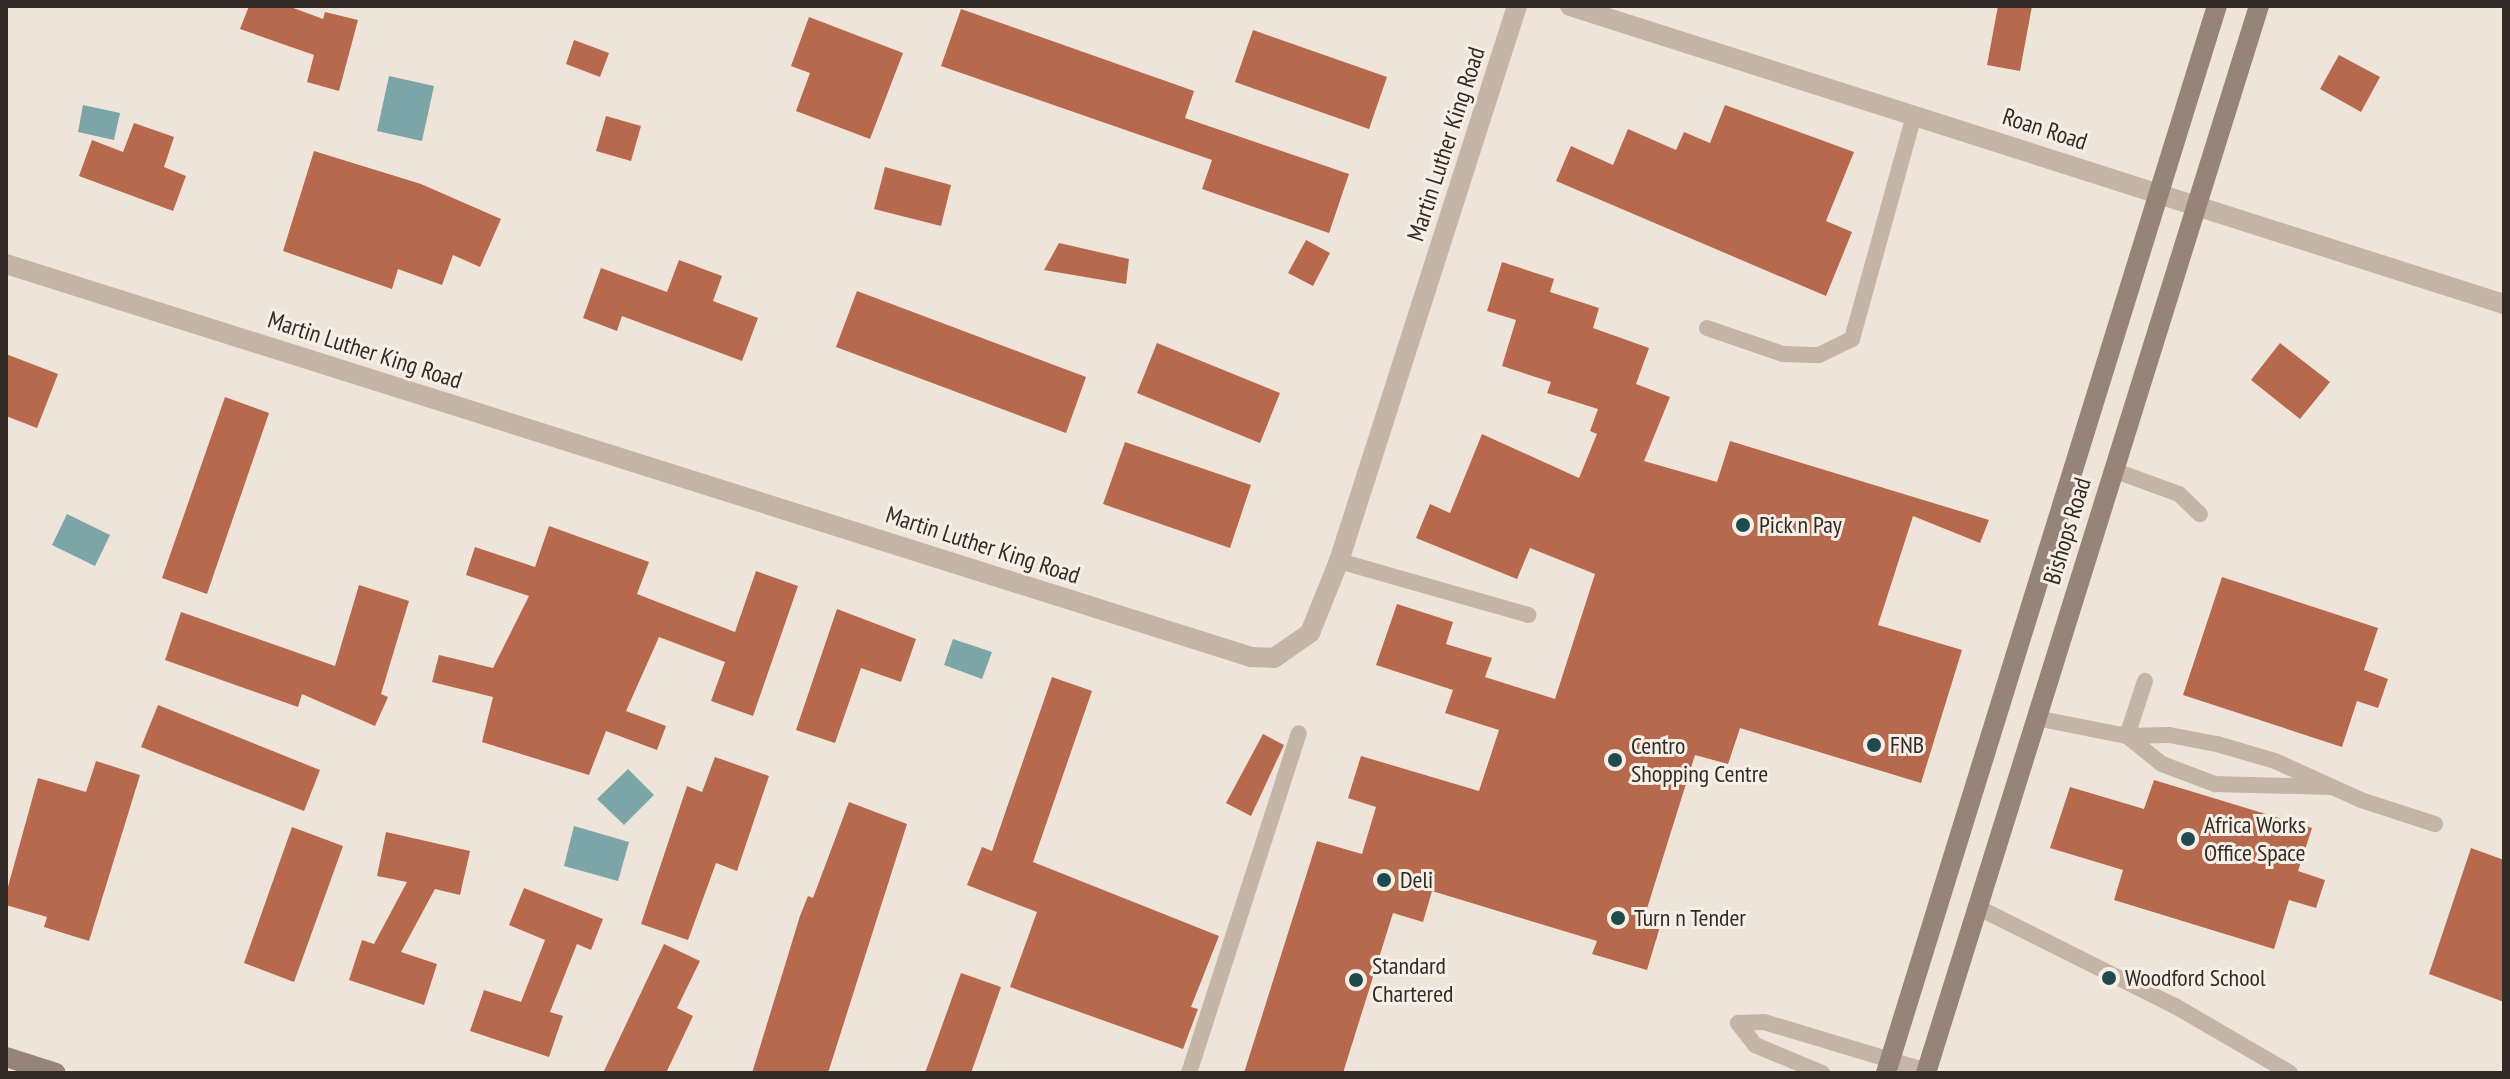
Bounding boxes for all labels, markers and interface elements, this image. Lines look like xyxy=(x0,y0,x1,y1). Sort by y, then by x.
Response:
street label: Martin Luther King Road xyxy=(1401,43,1491,245)
street label: Roan Road xyxy=(1999,102,2091,156)
street label: Martin Luther King Road xyxy=(264,305,466,395)
street label: Bishops Road xyxy=(2037,474,2097,588)
street label: Martin Luther King Road xyxy=(882,500,1084,590)
place label: Pick n Pay xyxy=(1759,511,1842,539)
marker: Pick n Pay xyxy=(1734,516,1752,534)
place label: FNB xyxy=(1890,731,1924,759)
place label: Centro Shopping Centre xyxy=(1631,732,1768,788)
marker: FNB xyxy=(1865,736,1883,754)
marker: Centro Shopping Centre xyxy=(1606,751,1624,769)
place label: Africa Works Office Space xyxy=(2204,811,2306,867)
marker: Africa Works Office Space xyxy=(2179,830,2197,848)
place label: Deli xyxy=(1400,866,1433,894)
marker: Deli xyxy=(1375,871,1393,889)
place label: Turn n Tender xyxy=(1634,904,1747,932)
marker: Turn n Tender xyxy=(1609,909,1627,927)
place label: Standard Chartered xyxy=(1372,952,1454,1008)
place label: Woodford School xyxy=(2125,964,2265,992)
marker: Woodford School xyxy=(2100,969,2118,987)
marker: Standard Chartered xyxy=(1347,971,1365,989)

